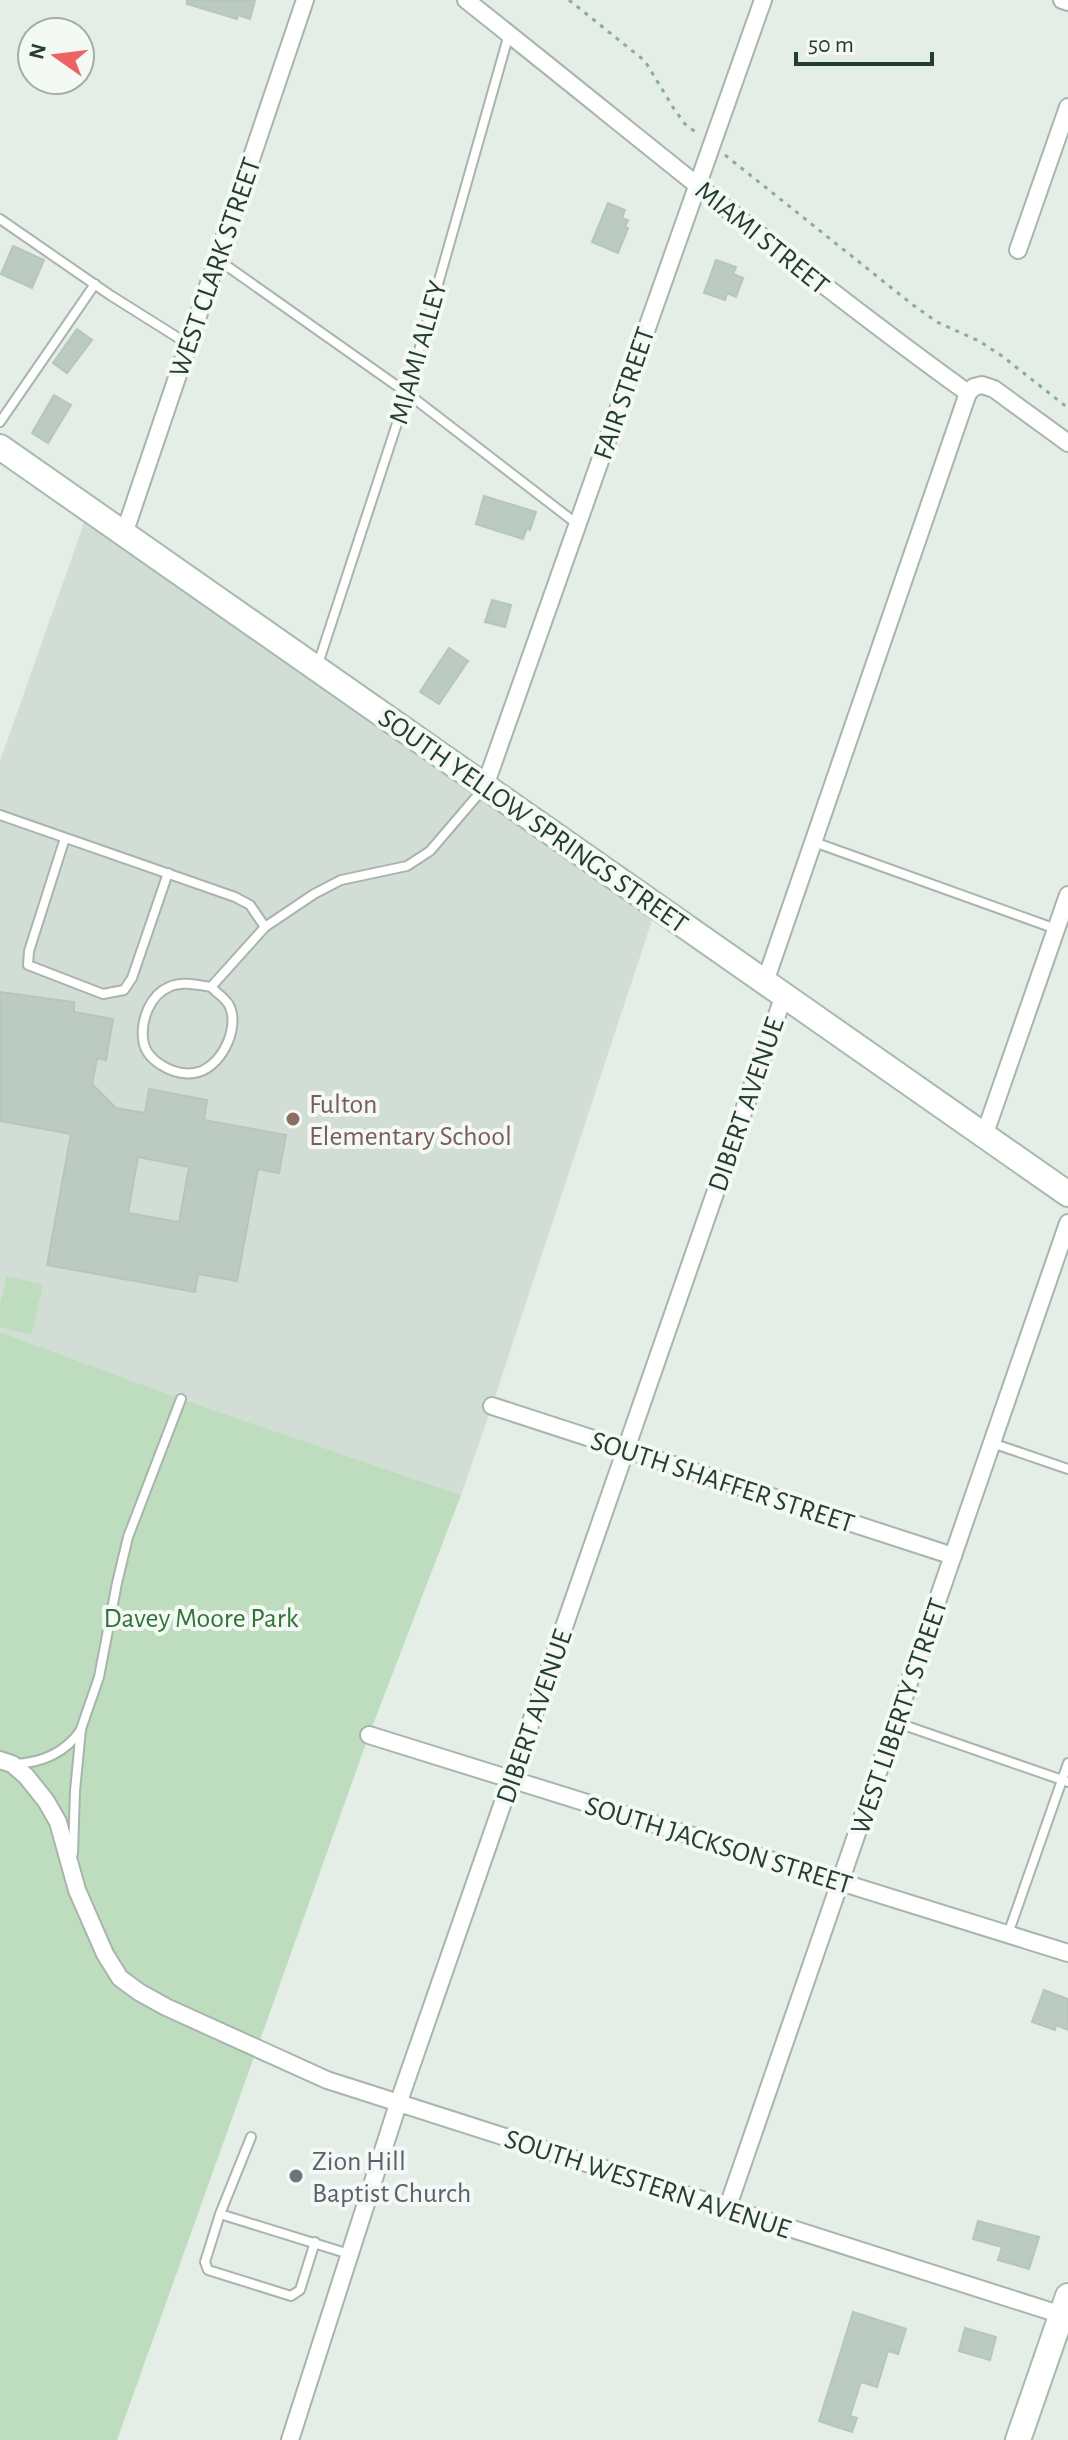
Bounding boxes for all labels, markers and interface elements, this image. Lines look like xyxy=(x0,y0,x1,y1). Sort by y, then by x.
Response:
north arrow xyxy=(16,16,96,96)
scale bar xyxy=(796,16,932,66)
text: 50 m xyxy=(808,33,854,57)
text: N xyxy=(25,41,50,61)
street label: WEST CLARK STREET xyxy=(165,154,267,381)
street label: MIAMI STREET xyxy=(690,176,834,301)
street label: MIAMI ALLEY xyxy=(385,277,453,427)
street label: FAIR STREET xyxy=(589,324,661,463)
street label: SOUTH YELLOW SPRINGS STREET xyxy=(373,704,693,939)
street label: DIBERT AVENUE xyxy=(704,1014,790,1195)
place label: Fulton Elementary School xyxy=(309,1091,512,1151)
marker: Fulton Elementary School xyxy=(284,1110,302,1128)
street label: SOUTH SHAFFER STREET xyxy=(587,1427,858,1539)
street label: WEST LIBERTY STREET xyxy=(846,1595,954,1838)
park label: Davey Moore Park xyxy=(103,1605,299,1633)
street label: DIBERT AVENUE xyxy=(492,1626,578,1807)
street label: SOUTH JACKSON STREET xyxy=(581,1792,856,1900)
street label: SOUTH WESTERN AVENUE xyxy=(501,2125,794,2244)
place label: Zion Hill Baptist Church xyxy=(312,2148,471,2208)
marker: Zion Hill Baptist Church xyxy=(287,2167,305,2185)

